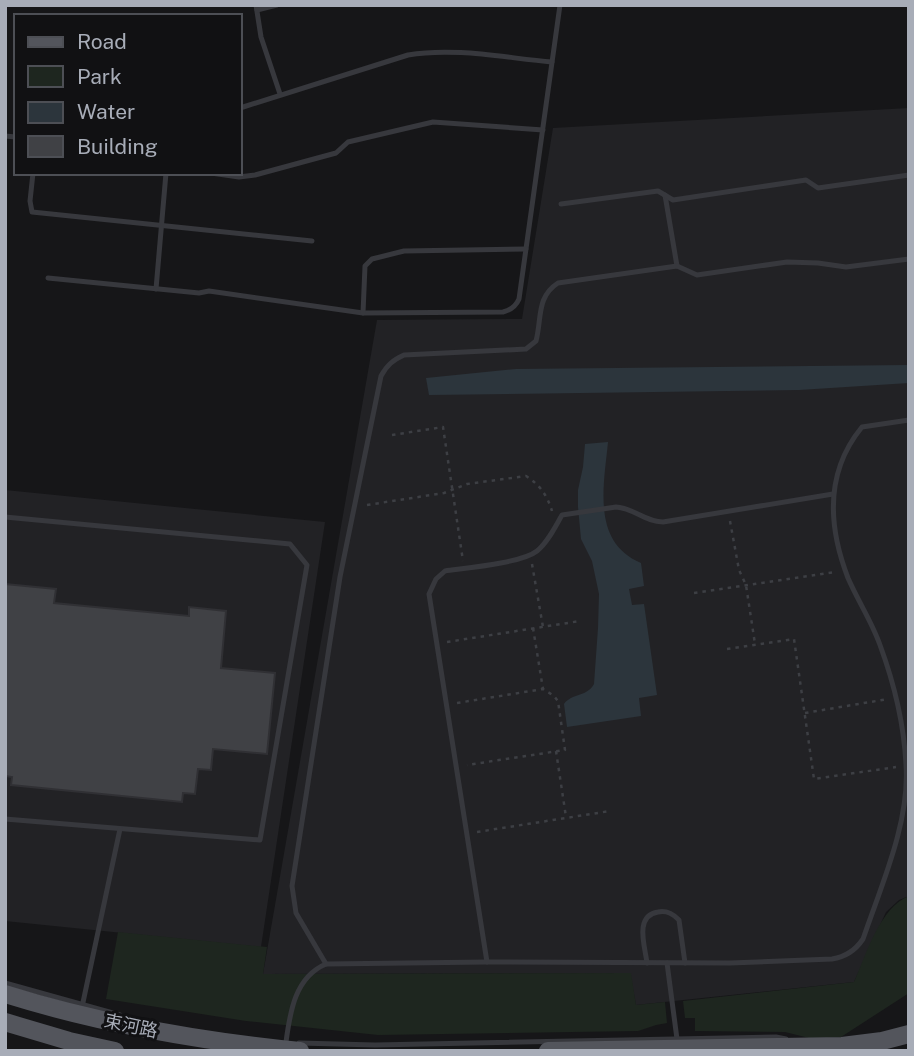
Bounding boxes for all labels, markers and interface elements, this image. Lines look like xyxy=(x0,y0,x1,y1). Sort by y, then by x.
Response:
legend xyxy=(14,14,242,175)
text: Road xyxy=(77,29,127,54)
text: Park xyxy=(77,64,122,89)
text: Water xyxy=(77,99,135,124)
text: Building xyxy=(77,134,158,159)
street label: 束河路 xyxy=(103,1010,160,1041)

